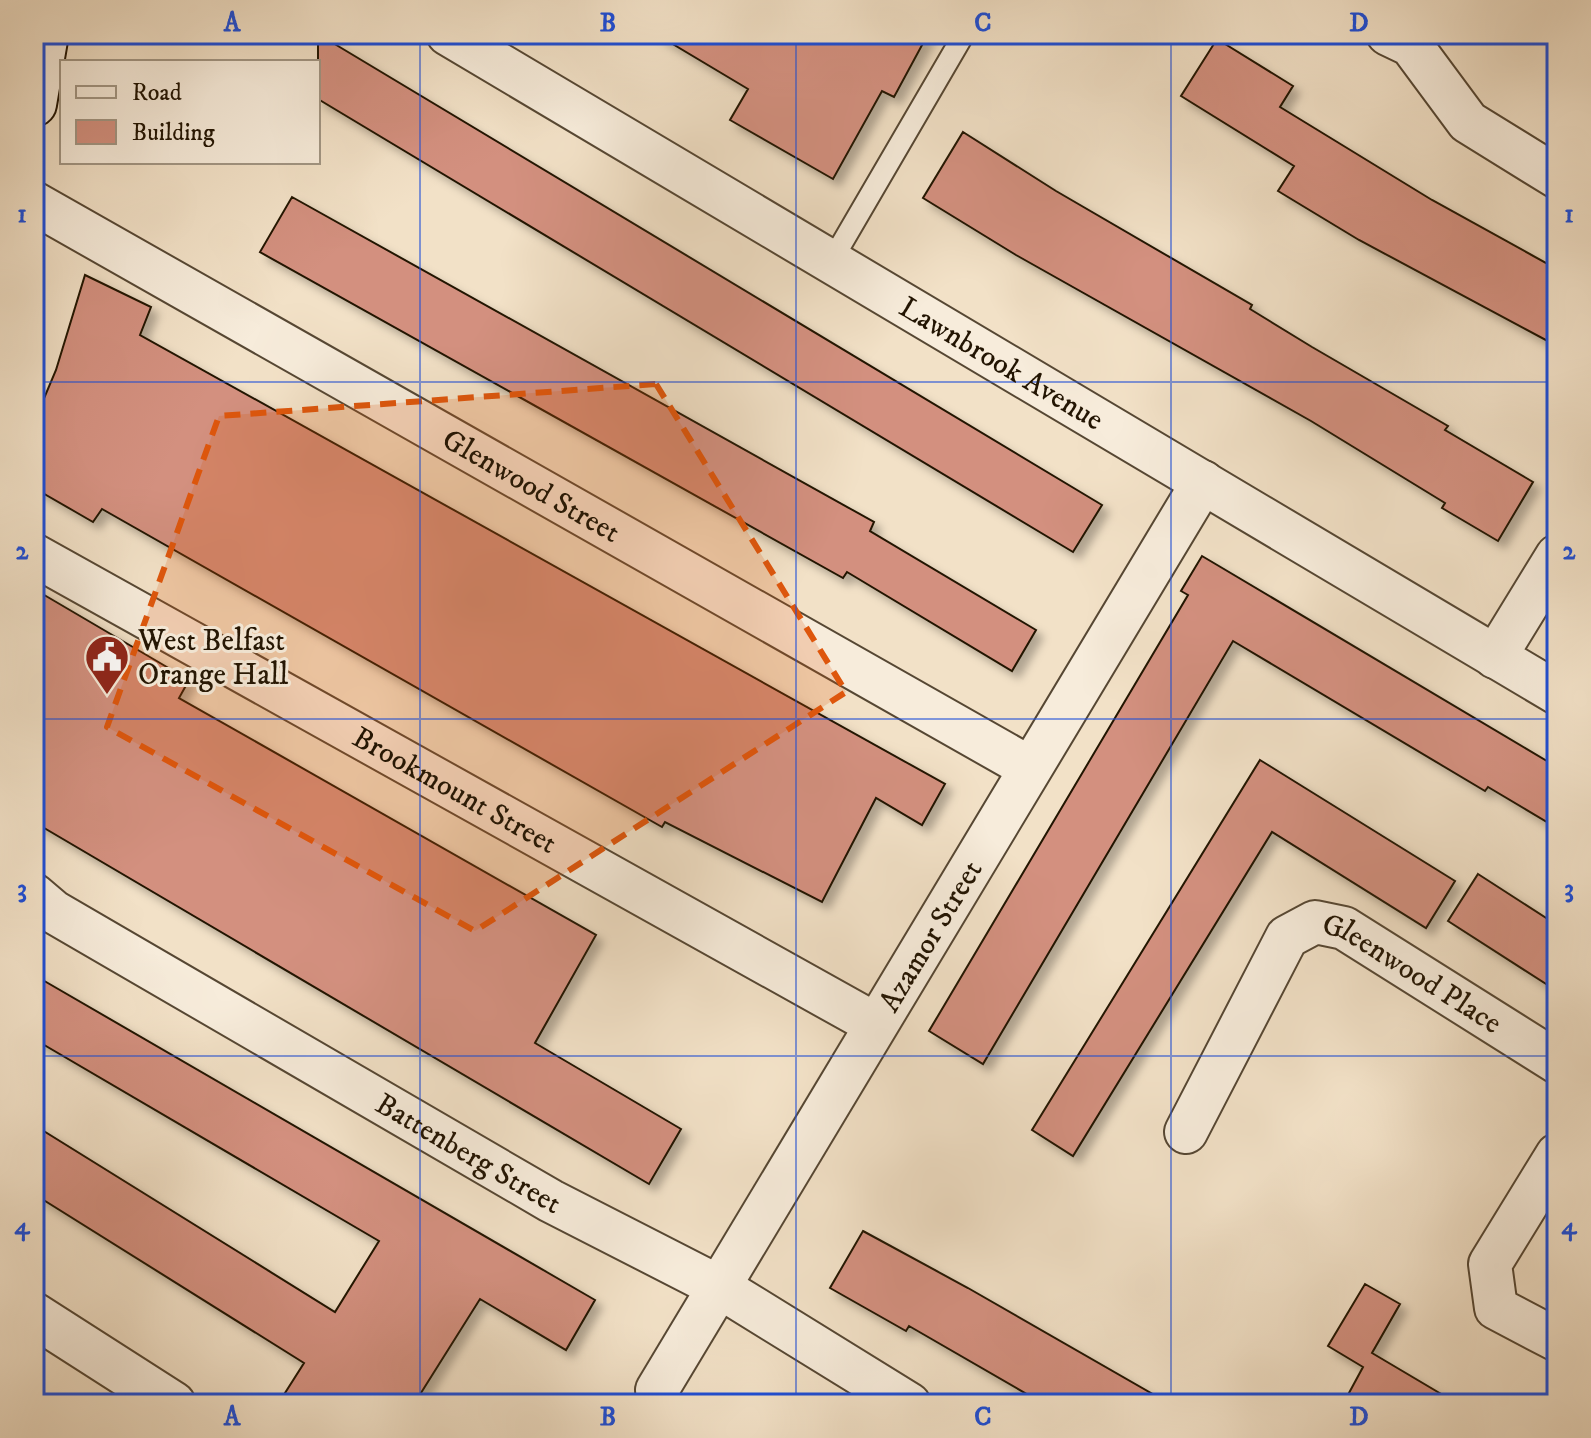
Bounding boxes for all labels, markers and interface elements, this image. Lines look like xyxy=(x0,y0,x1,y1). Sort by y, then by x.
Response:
text: A xyxy=(223,7,242,40)
text: B xyxy=(600,7,616,40)
text: C xyxy=(974,7,992,40)
text: D xyxy=(1349,7,1369,40)
legend xyxy=(60,60,320,164)
text: Road xyxy=(132,78,182,108)
text: Building xyxy=(132,118,215,148)
text: 1 xyxy=(17,198,27,231)
text: 1 xyxy=(1564,198,1574,231)
street label: Lawnbrook Avenue xyxy=(892,289,1110,439)
street label: Glenwood Street xyxy=(435,421,626,552)
text: 2 xyxy=(16,535,30,568)
text: 2 xyxy=(1563,535,1577,568)
place label: West Belfast Orange Hall xyxy=(137,623,288,694)
public building icon: West Belfast Orange Hall xyxy=(83,633,131,696)
street label: Brookmount Street xyxy=(346,719,563,863)
street label: Azamor Street xyxy=(872,854,991,1019)
text: 3 xyxy=(17,873,27,906)
text: 3 xyxy=(1564,873,1574,906)
street label: Gleenwood Place xyxy=(1319,907,1508,1043)
street label: Battenberg Street xyxy=(368,1086,567,1223)
text: 4 xyxy=(15,1210,31,1243)
text: 4 xyxy=(1562,1210,1578,1243)
text: A xyxy=(223,1401,242,1434)
text: B xyxy=(600,1401,616,1434)
text: C xyxy=(974,1401,992,1434)
text: D xyxy=(1349,1401,1369,1434)

